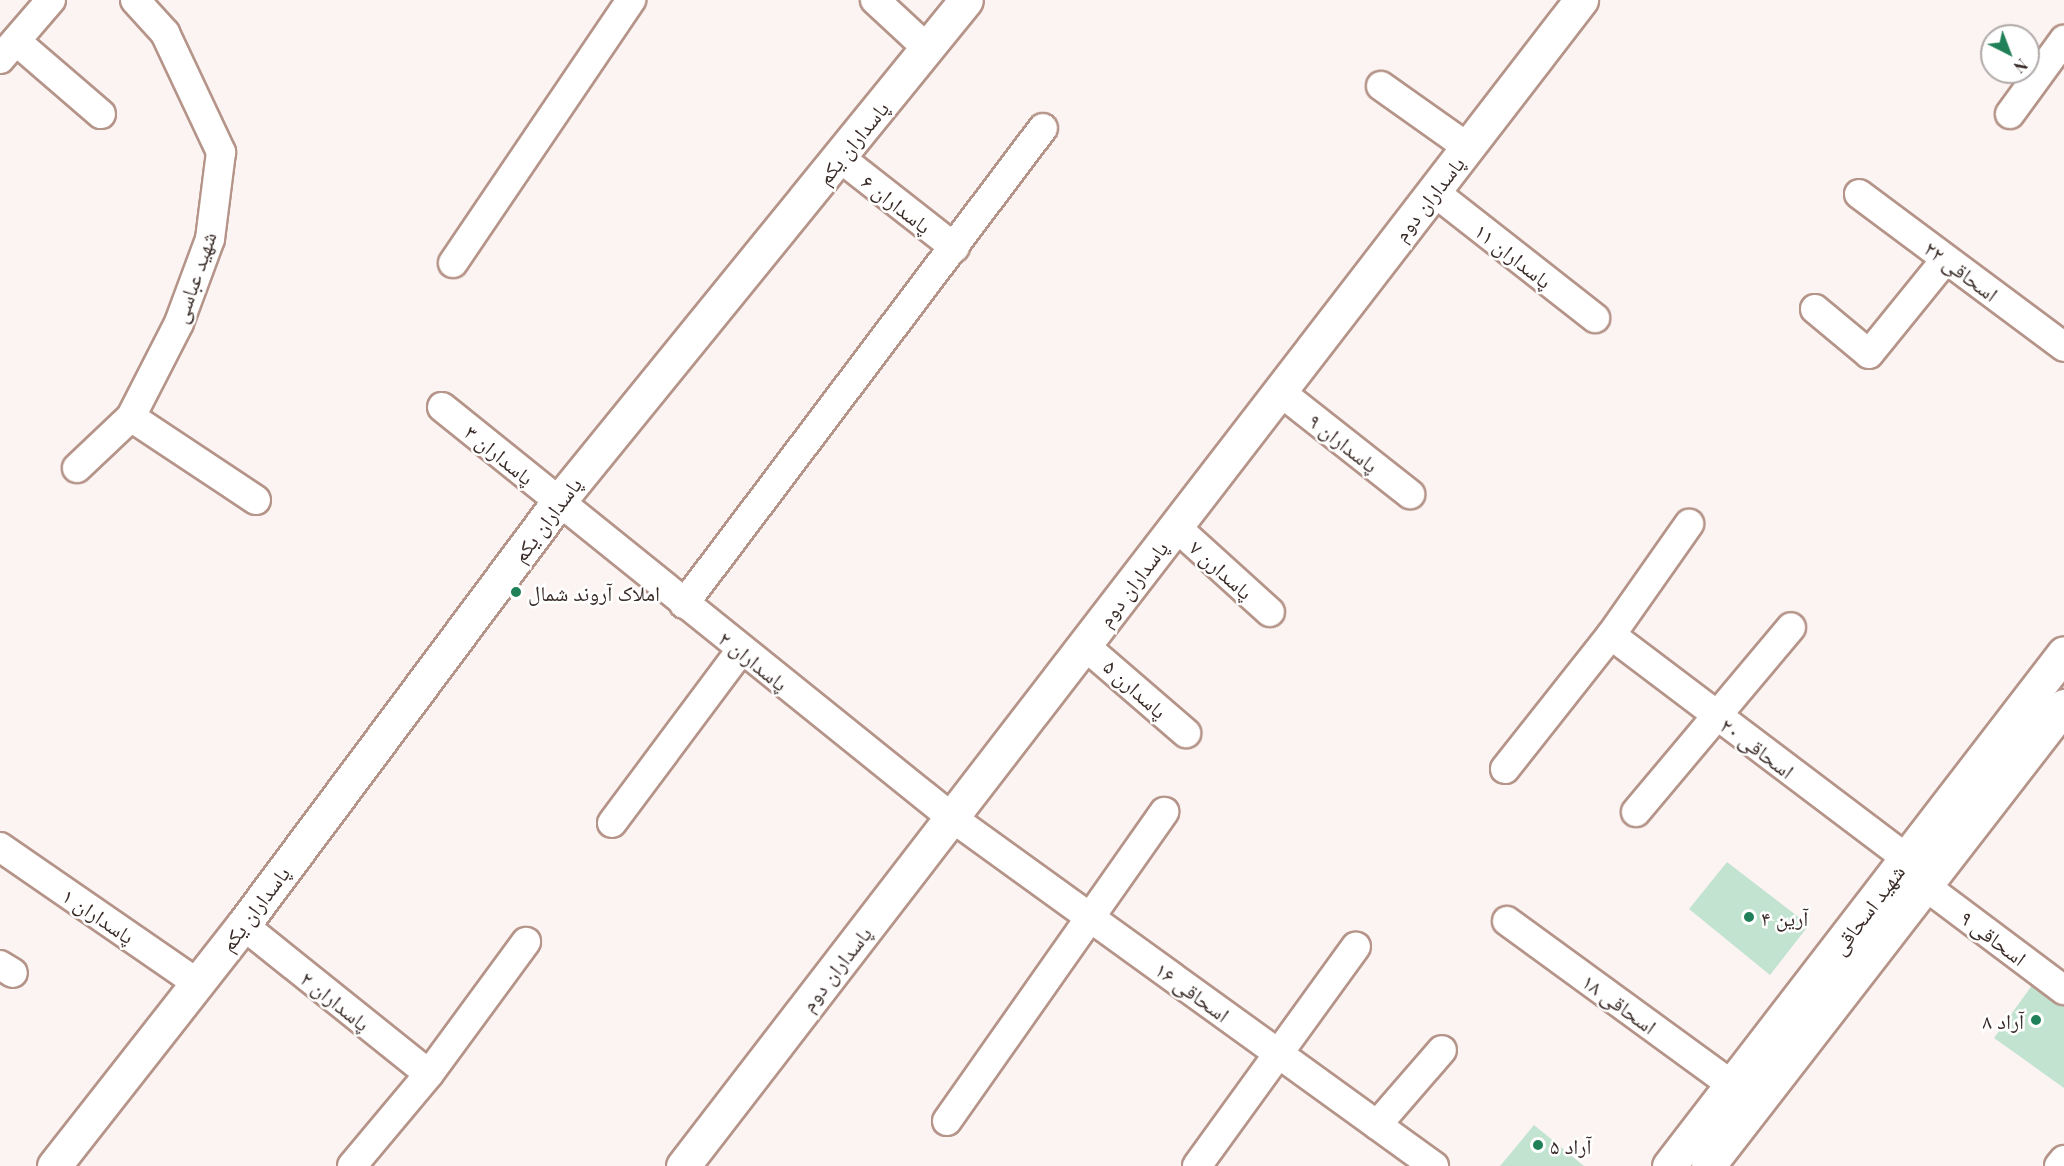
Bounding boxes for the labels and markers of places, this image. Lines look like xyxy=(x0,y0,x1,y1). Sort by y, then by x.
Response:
place label: املاک آروند شمال xyxy=(528,579,660,605)
marker: املاک آروند شمال xyxy=(509,585,523,599)
place label: آرین ۴ xyxy=(1761,904,1808,930)
marker: آرین ۴ xyxy=(1742,910,1756,924)
place label: آراد ۸ xyxy=(1983,1007,2024,1033)
marker: آراد ۸ xyxy=(2029,1013,2043,1027)
place label: آراد ۵ xyxy=(1550,1132,1591,1158)
marker: آراد ۵ xyxy=(1531,1138,1545,1152)

